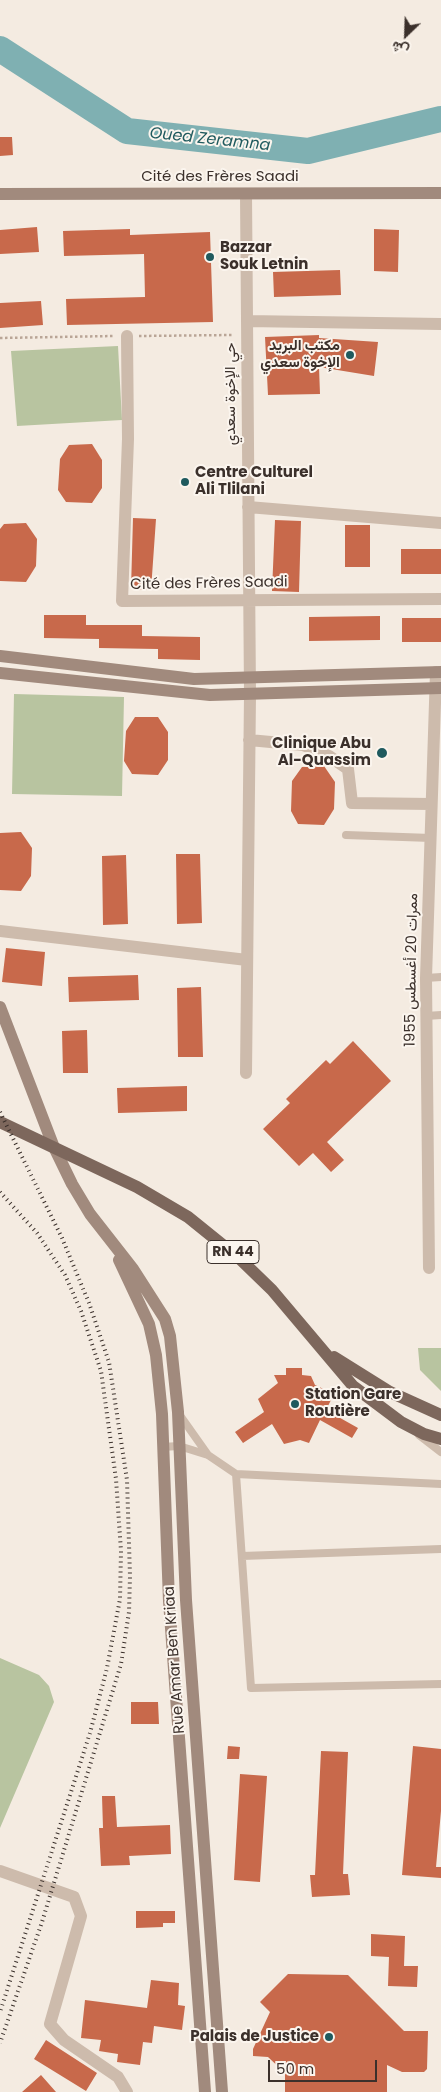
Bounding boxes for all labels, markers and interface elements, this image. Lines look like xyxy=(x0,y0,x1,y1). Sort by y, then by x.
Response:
north arrow xyxy=(381,10,431,60)
text: ش xyxy=(388,36,412,61)
water label: Oued Zeramna xyxy=(149,124,271,156)
street label: Cité des Frères Saadi xyxy=(141,168,299,186)
place label: Bazzar Souk Letnin xyxy=(220,239,308,274)
marker: Bazzar Souk Letnin xyxy=(204,251,216,263)
place label: مكتب البريد الإخوة سعدي xyxy=(260,337,340,372)
street label: حي الإخوة سعدي xyxy=(222,343,240,445)
marker: مكتب البريد الإخوة سعدي xyxy=(344,349,356,361)
place label: Centre Culturel Ali Tlilani xyxy=(195,464,313,499)
marker: Centre Culturel Ali Tlilani xyxy=(179,476,191,488)
street label: Cité des Frères Saadi xyxy=(130,574,288,594)
place label: Clinique Abu Al-Quassim xyxy=(272,735,371,770)
marker: Clinique Abu Al-Quassim xyxy=(375,746,389,760)
street label: ممرات 20 أغسطس 1955 xyxy=(402,893,422,1047)
road number: RN 44 xyxy=(207,1240,259,1264)
place label: Station Gare Routière xyxy=(305,1386,401,1421)
marker: Station Gare Routière xyxy=(289,1398,301,1410)
street label: Rue Amar Ben Kriaa xyxy=(161,1586,189,1734)
place label: Palais de Justice xyxy=(190,2028,319,2046)
marker: Palais de Justice xyxy=(323,2031,335,2043)
scale bar xyxy=(271,2050,380,2082)
text: 50 m xyxy=(276,2058,314,2079)

